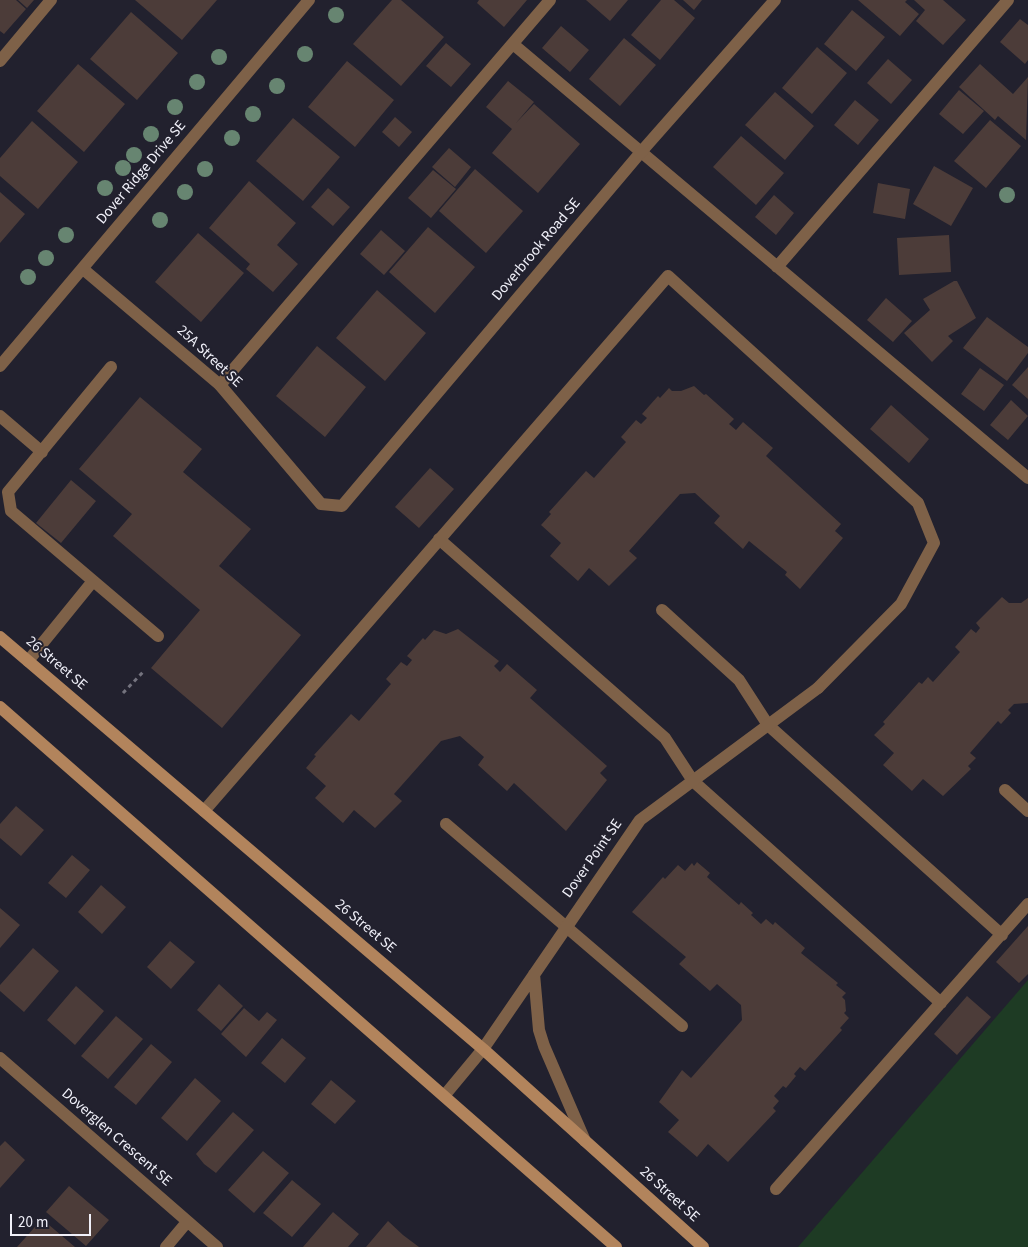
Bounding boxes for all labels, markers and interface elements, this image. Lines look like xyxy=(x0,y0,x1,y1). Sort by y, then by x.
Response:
street label: Dover Ridge Drive SE xyxy=(93,118,191,228)
street label: Doverbrook Road SE xyxy=(489,195,585,305)
street label: 25A Street SE xyxy=(173,322,245,392)
street label: 26 Street SE xyxy=(22,633,90,695)
street label: Dover Point SE xyxy=(559,816,627,902)
street label: 26 Street SE xyxy=(331,896,399,958)
street label: Doverglen Crescent SE xyxy=(57,1085,175,1191)
street label: 26 Street SE xyxy=(635,1163,703,1227)
scale bar xyxy=(12,1204,94,1236)
text: 20 m xyxy=(18,1212,48,1233)

